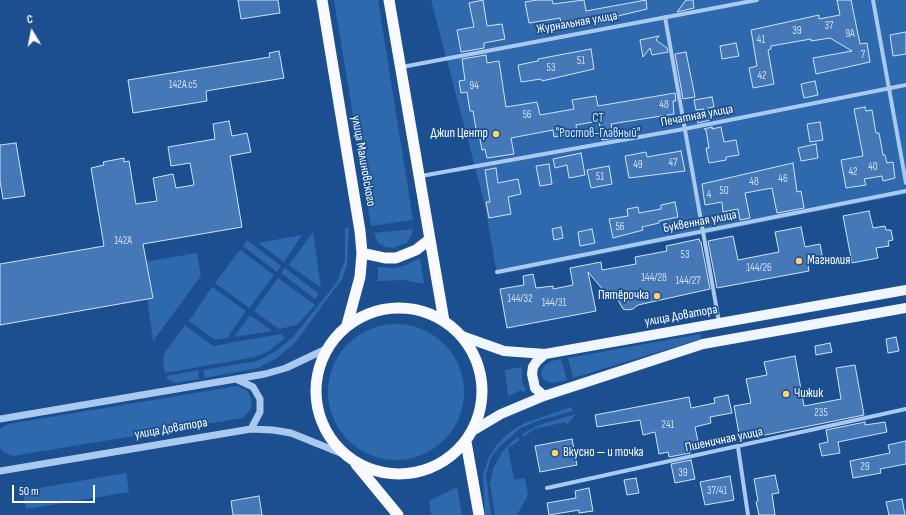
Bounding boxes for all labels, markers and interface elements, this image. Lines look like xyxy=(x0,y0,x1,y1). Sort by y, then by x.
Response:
street label: Журнальная улица xyxy=(535,8,619,38)
north arrow xyxy=(12,12,52,52)
text: С xyxy=(26,13,34,27)
house number: 37 xyxy=(824,19,834,33)
house number: 39 xyxy=(792,24,802,38)
house number: 9А xyxy=(845,27,855,41)
house number: 41 xyxy=(757,33,765,47)
house number: 7 xyxy=(861,48,865,62)
house number: 51 xyxy=(577,54,585,68)
house number: 53 xyxy=(546,61,556,75)
house number: 42 xyxy=(757,69,767,83)
house number: 142А с5 xyxy=(169,78,197,92)
house number: 94 xyxy=(469,79,479,93)
house number: 48 xyxy=(659,98,669,112)
street label: Печатная улица xyxy=(660,101,734,131)
house number: 56 xyxy=(522,108,532,122)
park label: СТ "Ростов-Главный" xyxy=(556,111,640,142)
street label: улица Малиновского xyxy=(347,114,379,208)
place label: Джип Центр xyxy=(431,126,488,142)
marker: Джип Центр xyxy=(491,129,501,139)
house number: 47 xyxy=(669,156,677,170)
house number: 49 xyxy=(633,158,643,172)
house number: 40 xyxy=(868,160,878,174)
house number: 42 xyxy=(848,165,858,179)
house number: 51 xyxy=(596,170,604,184)
house number: 46 xyxy=(778,172,788,186)
house number: 48 xyxy=(749,175,759,189)
house number: 50 xyxy=(719,184,729,198)
house number: 4 xyxy=(707,188,711,202)
street label: Буквенная улица xyxy=(662,207,738,237)
house number: 56 xyxy=(615,220,625,234)
house number: 142А xyxy=(114,234,132,248)
house number: 53 xyxy=(680,248,690,262)
place label: Магнолия xyxy=(807,253,850,269)
marker: Магнолия xyxy=(794,256,804,266)
house number: 144/26 xyxy=(746,261,772,275)
house number: 144/28 xyxy=(641,271,667,285)
house number: 144/27 xyxy=(675,274,701,288)
place label: Пятёрочка xyxy=(598,288,649,304)
marker: Пятёрочка xyxy=(652,291,662,301)
house number: 144/32 xyxy=(507,292,533,306)
house number: 144/31 xyxy=(542,296,566,310)
street label: улица Доватора xyxy=(643,302,719,330)
place label: Чижик xyxy=(794,386,823,402)
marker: Чижик xyxy=(781,389,791,399)
house number: 235 xyxy=(814,406,828,420)
street label: улица Доватора xyxy=(133,415,209,443)
house number: 241 xyxy=(662,418,674,432)
street label: Пшеничная улица xyxy=(684,424,764,456)
place label: Вкусно — и точка xyxy=(563,445,644,461)
marker: Вкусно — и точка xyxy=(550,448,560,458)
house number: 29 xyxy=(860,460,870,474)
house number: 39 xyxy=(678,466,688,480)
scale bar xyxy=(14,477,97,503)
text: 50 m xyxy=(19,484,39,499)
house number: 37/41 xyxy=(707,484,727,498)

